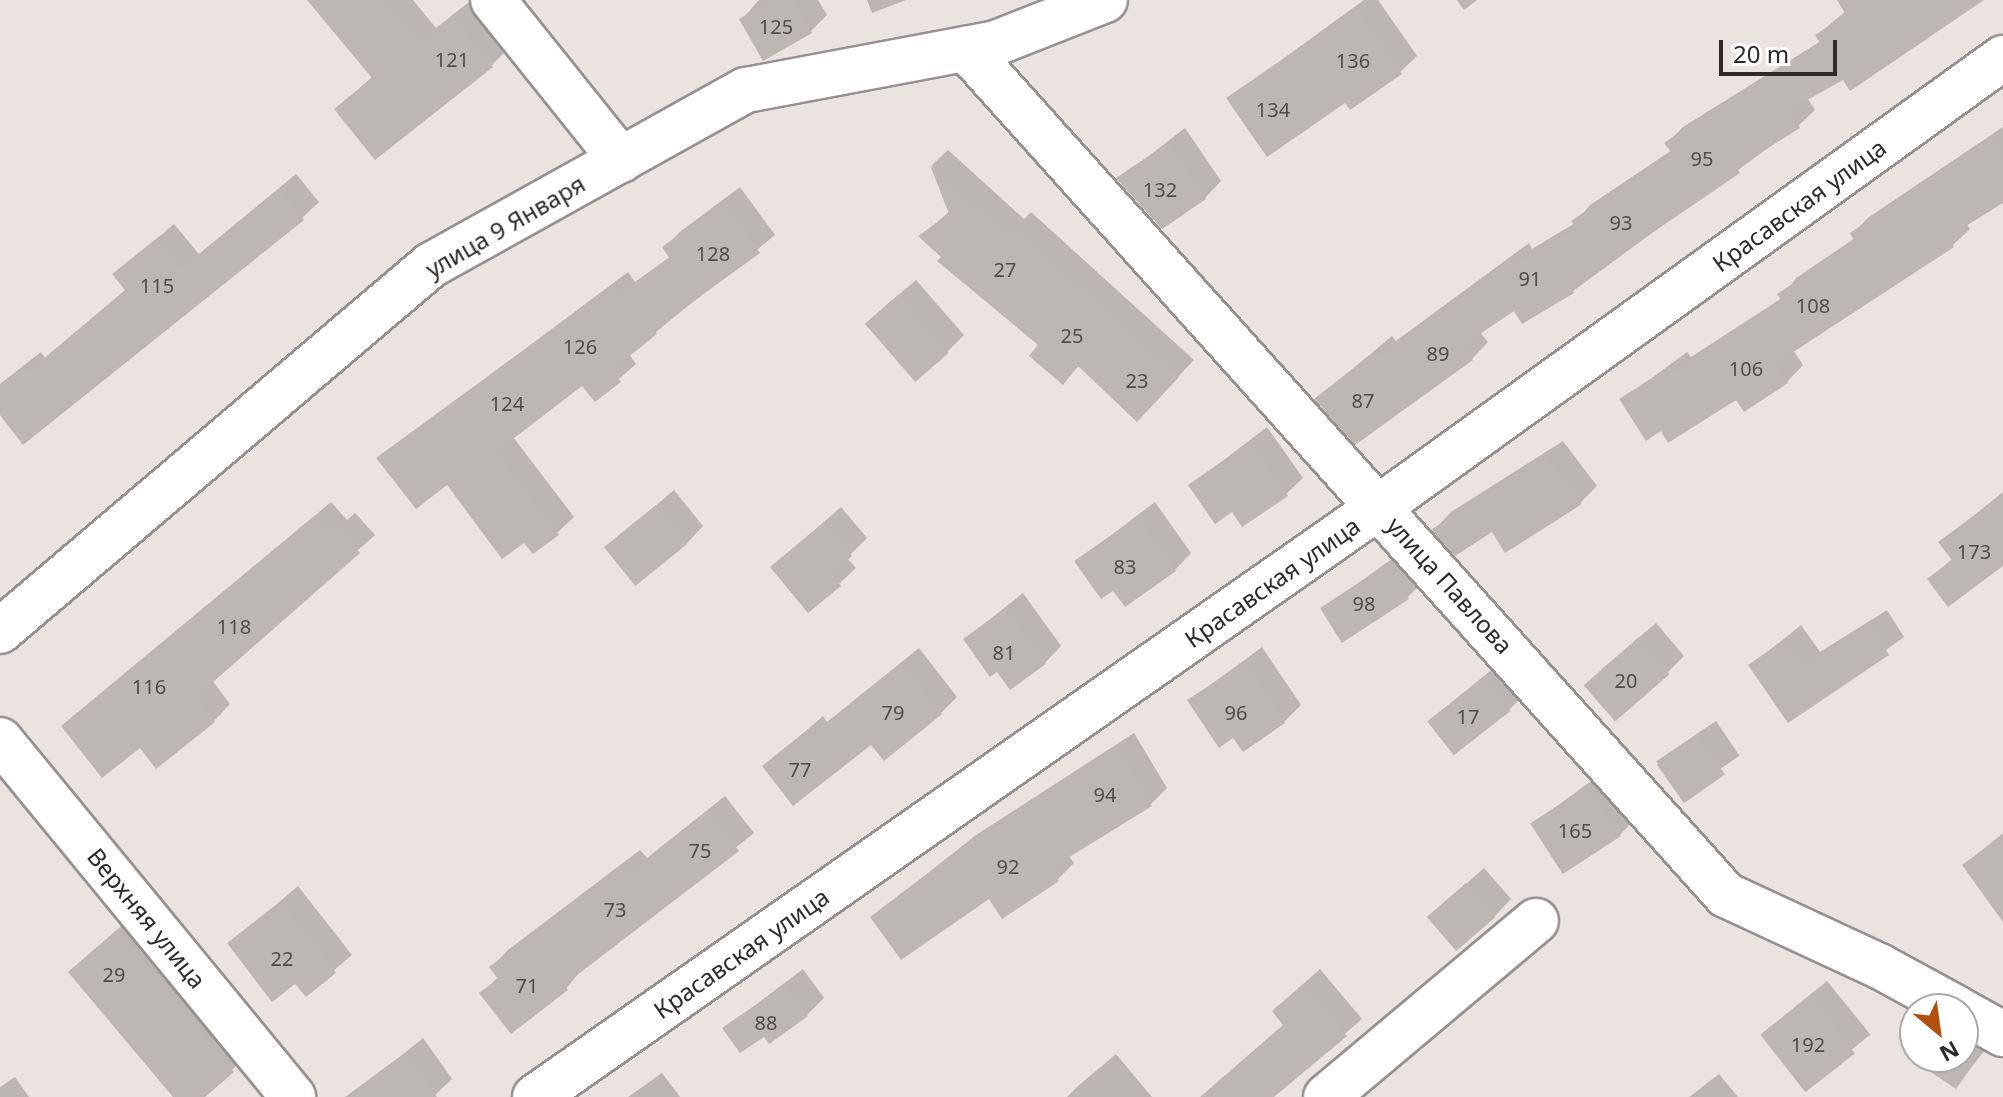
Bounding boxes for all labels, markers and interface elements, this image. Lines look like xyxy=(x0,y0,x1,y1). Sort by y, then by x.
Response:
house number: 125 xyxy=(759,14,793,38)
scale bar xyxy=(1723,24,1841,74)
text: 20 m xyxy=(1733,37,1789,70)
house number: 121 xyxy=(435,47,469,71)
house number: 136 xyxy=(1336,48,1370,72)
house number: 134 xyxy=(1256,97,1290,121)
street label: Красавская улица xyxy=(1707,132,1891,278)
house number: 95 xyxy=(1691,146,1713,170)
street label: улица 9 Января xyxy=(420,169,590,283)
house number: 132 xyxy=(1143,177,1177,201)
house number: 93 xyxy=(1610,210,1632,234)
house number: 128 xyxy=(696,241,730,265)
house number: 27 xyxy=(994,257,1016,281)
house number: 91 xyxy=(1519,266,1541,290)
house number: 115 xyxy=(140,273,174,297)
house number: 108 xyxy=(1796,293,1830,317)
house number: 25 xyxy=(1061,323,1083,347)
house number: 126 xyxy=(563,334,597,358)
house number: 89 xyxy=(1427,341,1449,365)
house number: 106 xyxy=(1729,356,1763,380)
house number: 23 xyxy=(1126,368,1148,392)
house number: 87 xyxy=(1352,388,1374,412)
house number: 124 xyxy=(490,391,524,415)
street label: Красавская улица xyxy=(1179,511,1365,653)
street label: улица Павлова xyxy=(1381,511,1519,659)
house number: 173 xyxy=(1957,539,1991,563)
house number: 83 xyxy=(1114,554,1136,578)
house number: 98 xyxy=(1353,591,1375,615)
house number: 118 xyxy=(217,614,251,638)
house number: 81 xyxy=(993,640,1015,664)
house number: 20 xyxy=(1615,668,1637,692)
house number: 116 xyxy=(132,674,166,698)
house number: 79 xyxy=(882,700,904,724)
house number: 96 xyxy=(1225,700,1247,724)
house number: 17 xyxy=(1457,704,1479,728)
house number: 77 xyxy=(789,757,811,781)
house number: 94 xyxy=(1094,782,1116,806)
house number: 165 xyxy=(1558,818,1592,842)
house number: 75 xyxy=(689,838,711,862)
street label: Верхняя улица xyxy=(82,842,212,994)
house number: 92 xyxy=(997,854,1019,878)
street label: Красавская улица xyxy=(648,882,834,1024)
house number: 73 xyxy=(604,897,626,921)
house number: 22 xyxy=(271,946,293,970)
house number: 29 xyxy=(103,962,125,986)
house number: 71 xyxy=(516,973,538,997)
north arrow xyxy=(1899,993,1979,1073)
house number: 88 xyxy=(755,1010,777,1034)
house number: 192 xyxy=(1791,1032,1825,1056)
text: N xyxy=(1935,1035,1965,1070)

